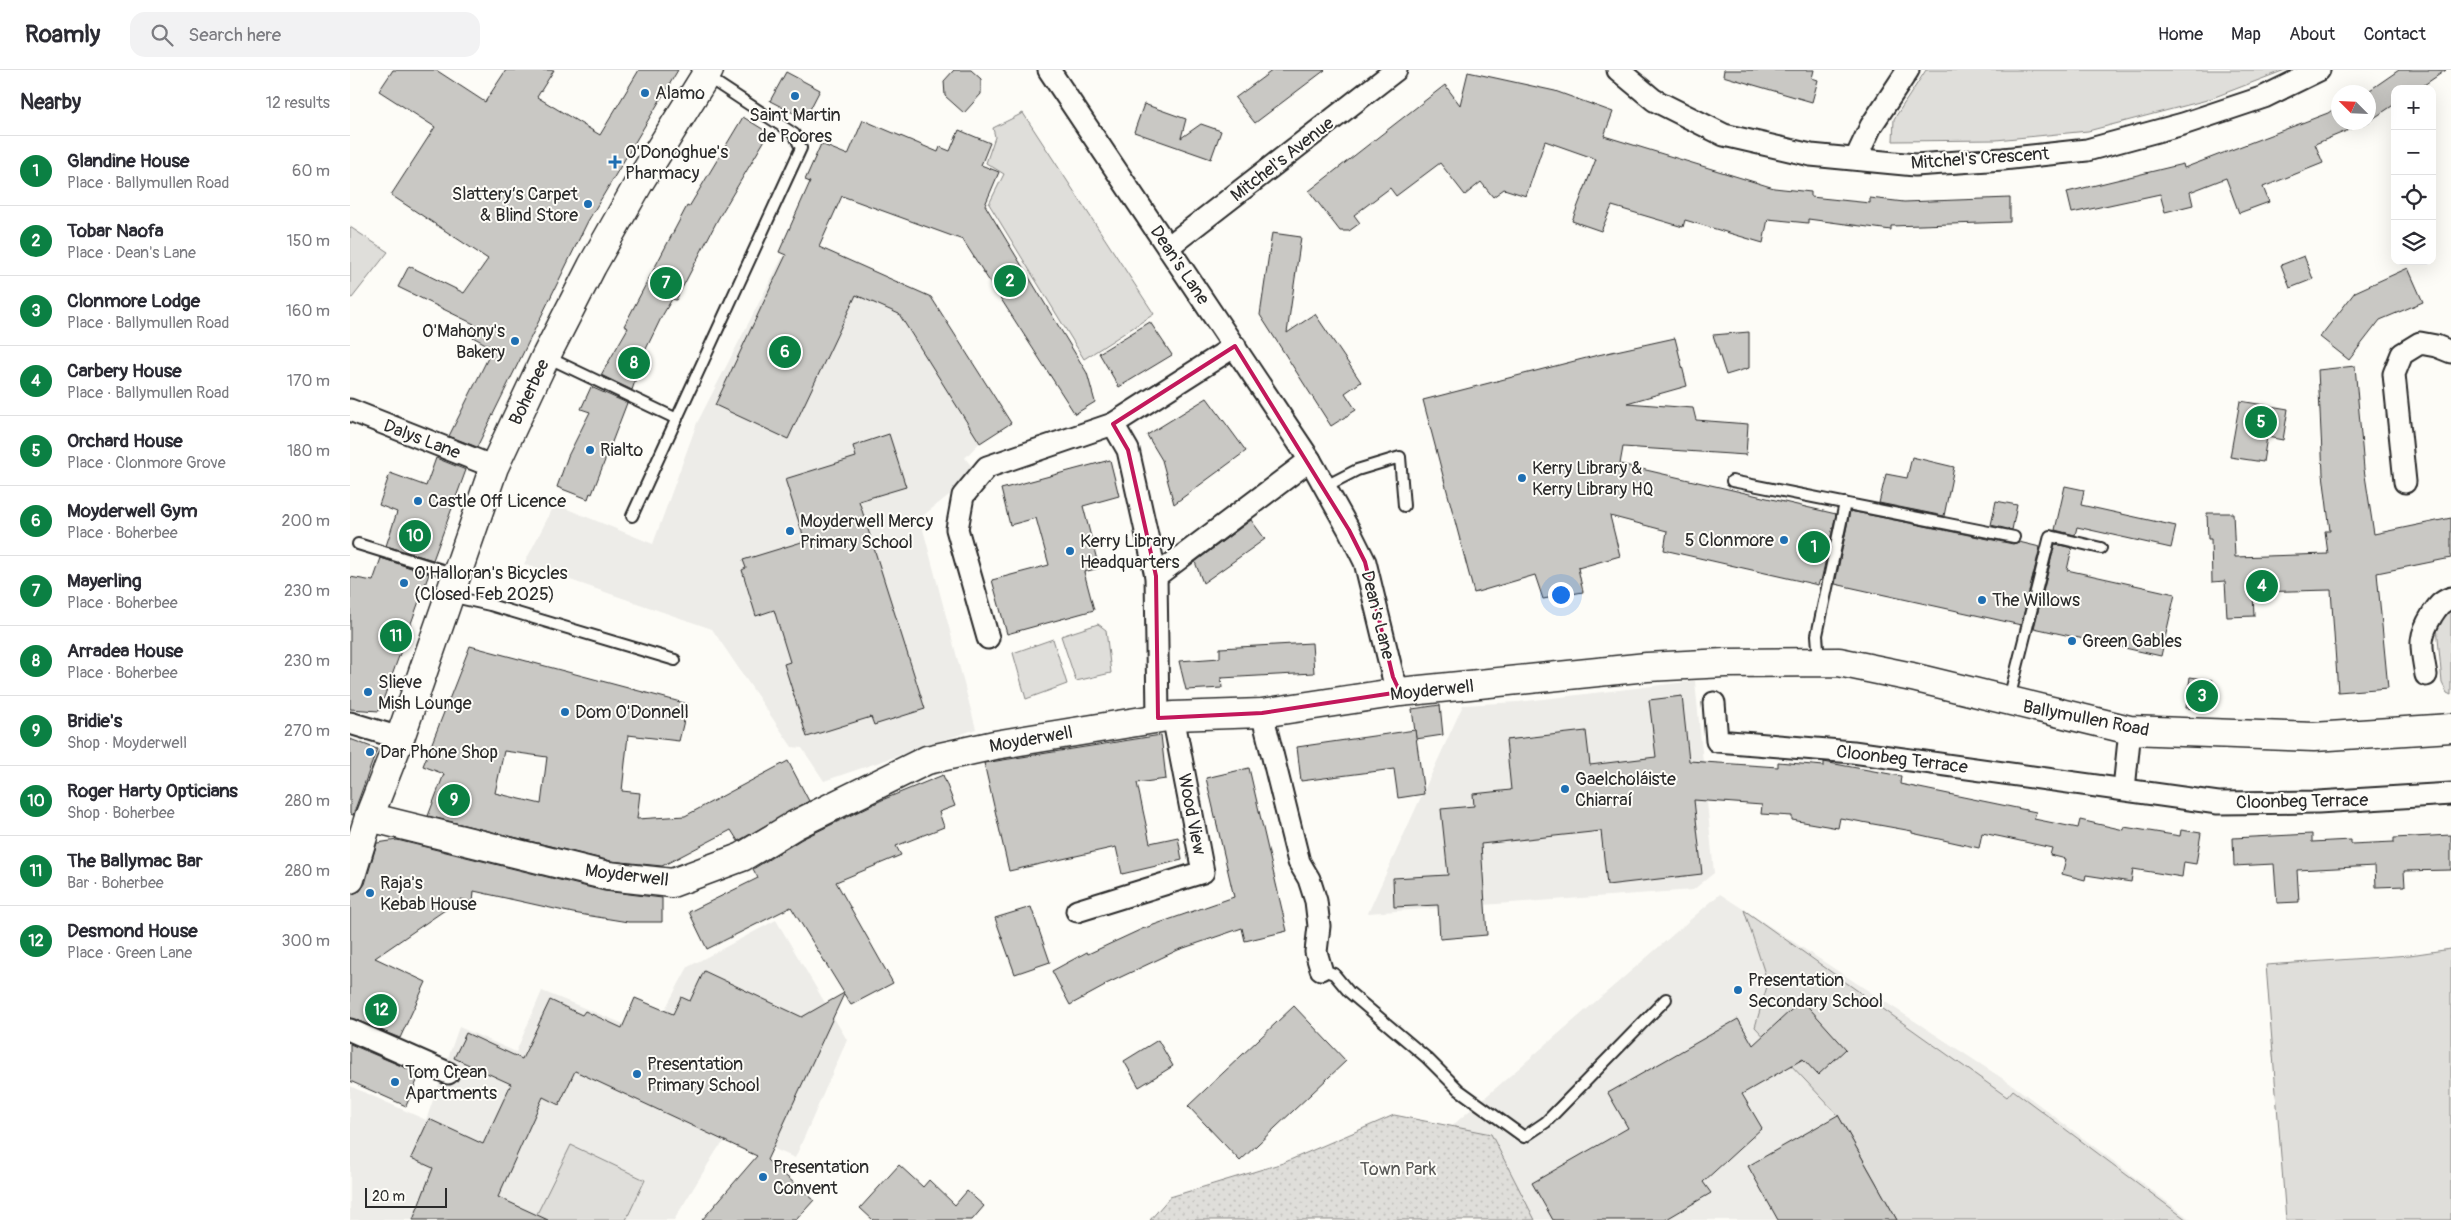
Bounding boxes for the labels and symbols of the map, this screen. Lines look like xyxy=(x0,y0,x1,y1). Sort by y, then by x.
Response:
place label: Alamo xyxy=(655,82,705,105)
north arrow xyxy=(2331,85,2376,130)
marker: Alamo xyxy=(639,87,651,99)
marker: Saint Martin de Poores xyxy=(789,90,801,102)
place label: Saint Martin de Poores xyxy=(749,104,841,148)
street label: Mitchel's Avenue xyxy=(1226,112,1339,207)
place label: O'Donoghue's Pharmacy xyxy=(625,141,728,185)
street label: Mitchel's Crescent xyxy=(1910,142,2051,175)
marker: O'Donoghue's Pharmacy xyxy=(609,156,621,168)
place label: Slattery’s Carpet & Blind Store xyxy=(452,183,579,227)
marker: Slattery’s Carpet & Blind Store xyxy=(582,198,594,210)
street label: Dean's Lane xyxy=(1145,221,1215,309)
pin: 2 xyxy=(994,262,1026,300)
pin: 7 xyxy=(650,264,682,302)
place label: O'Mahony's Bakery xyxy=(422,320,505,364)
pin: 6 xyxy=(769,333,801,371)
marker: O'Mahony's Bakery xyxy=(509,335,521,347)
pin: 8 xyxy=(618,344,650,382)
street label: Boherbee xyxy=(504,355,555,429)
pin: 5 xyxy=(2245,403,2277,441)
street label: Dalys Lane xyxy=(380,414,464,465)
place label: Rialto xyxy=(600,439,644,462)
marker: Rialto xyxy=(584,444,596,456)
place label: Kerry Library & Kerry Library HQ xyxy=(1532,457,1654,501)
marker: Kerry Library & Kerry Library HQ xyxy=(1516,472,1528,484)
place label: Castle Off Licence xyxy=(428,490,566,513)
marker: Castle Off Licence xyxy=(412,495,424,507)
place label: Moyderwell Mercy Primary School xyxy=(800,510,934,554)
pin: 10 xyxy=(399,517,431,555)
marker: Moyderwell Mercy Primary School xyxy=(784,525,796,537)
pin: 1 xyxy=(1798,528,1830,566)
place label: 5 Clonmore xyxy=(1685,529,1774,552)
place label: Kerry Library Headquarters xyxy=(1080,530,1180,574)
marker: 5 Clonmore xyxy=(1778,534,1790,546)
marker: Kerry Library Headquarters xyxy=(1064,545,1076,557)
place label: O'Halloran's Bicycles (Closed Feb 2025) xyxy=(414,562,568,606)
pin: 4 xyxy=(2246,567,2278,605)
street label: Dean's Lane xyxy=(1355,568,1400,662)
marker: O'Halloran's Bicycles (Closed Feb 2025) xyxy=(398,577,410,589)
your location xyxy=(1548,582,1574,608)
place label: The Willows xyxy=(1992,589,2080,612)
marker: The Willows xyxy=(1976,594,1988,606)
pin: 11 xyxy=(380,617,412,655)
place label: Green Gables xyxy=(2082,630,2182,653)
marker: Green Gables xyxy=(2066,635,2078,647)
place label: Slieve Mish Lounge xyxy=(378,671,472,715)
street label: Moyderwell xyxy=(1389,675,1475,706)
pin: 3 xyxy=(2186,677,2218,715)
marker: Slieve Mish Lounge xyxy=(362,686,374,698)
street label: Ballymullen Road xyxy=(2021,695,2151,742)
place label: Dom O'Donnell xyxy=(575,701,689,724)
marker: Dom O'Donnell xyxy=(559,706,571,718)
street label: Moyderwell xyxy=(988,721,1075,758)
street label: Cloonbeg Terrace xyxy=(1835,740,1969,779)
place label: Dar Phone Shop xyxy=(380,741,498,764)
marker: Dar Phone Shop xyxy=(364,746,376,758)
place label: Gaelcholáiste Chiarraí xyxy=(1575,768,1676,812)
street label: Wood View xyxy=(1172,771,1211,857)
pin: 9 xyxy=(438,781,470,819)
marker: Gaelcholáiste Chiarraí xyxy=(1559,783,1571,795)
street label: Cloonbeg Terrace xyxy=(2236,789,2369,814)
street label: Moyderwell xyxy=(584,859,670,892)
place label: Raja's Kebab House xyxy=(380,872,477,916)
marker: Raja's Kebab House xyxy=(364,887,376,899)
place label: Presentation Secondary School xyxy=(1748,969,1883,1013)
marker: Presentation Secondary School xyxy=(1732,984,1744,996)
pin: 12 xyxy=(365,991,397,1029)
place label: Presentation Primary School xyxy=(647,1053,760,1097)
place label: Tom Crean Apartments xyxy=(405,1061,497,1105)
marker: Presentation Primary School xyxy=(631,1068,643,1080)
marker: Tom Crean Apartments xyxy=(389,1076,401,1088)
place label: Presentation Convent xyxy=(773,1156,869,1200)
park label: Town Park xyxy=(1360,1158,1437,1181)
marker: Presentation Convent xyxy=(757,1171,769,1183)
scale bar xyxy=(365,1185,448,1208)

